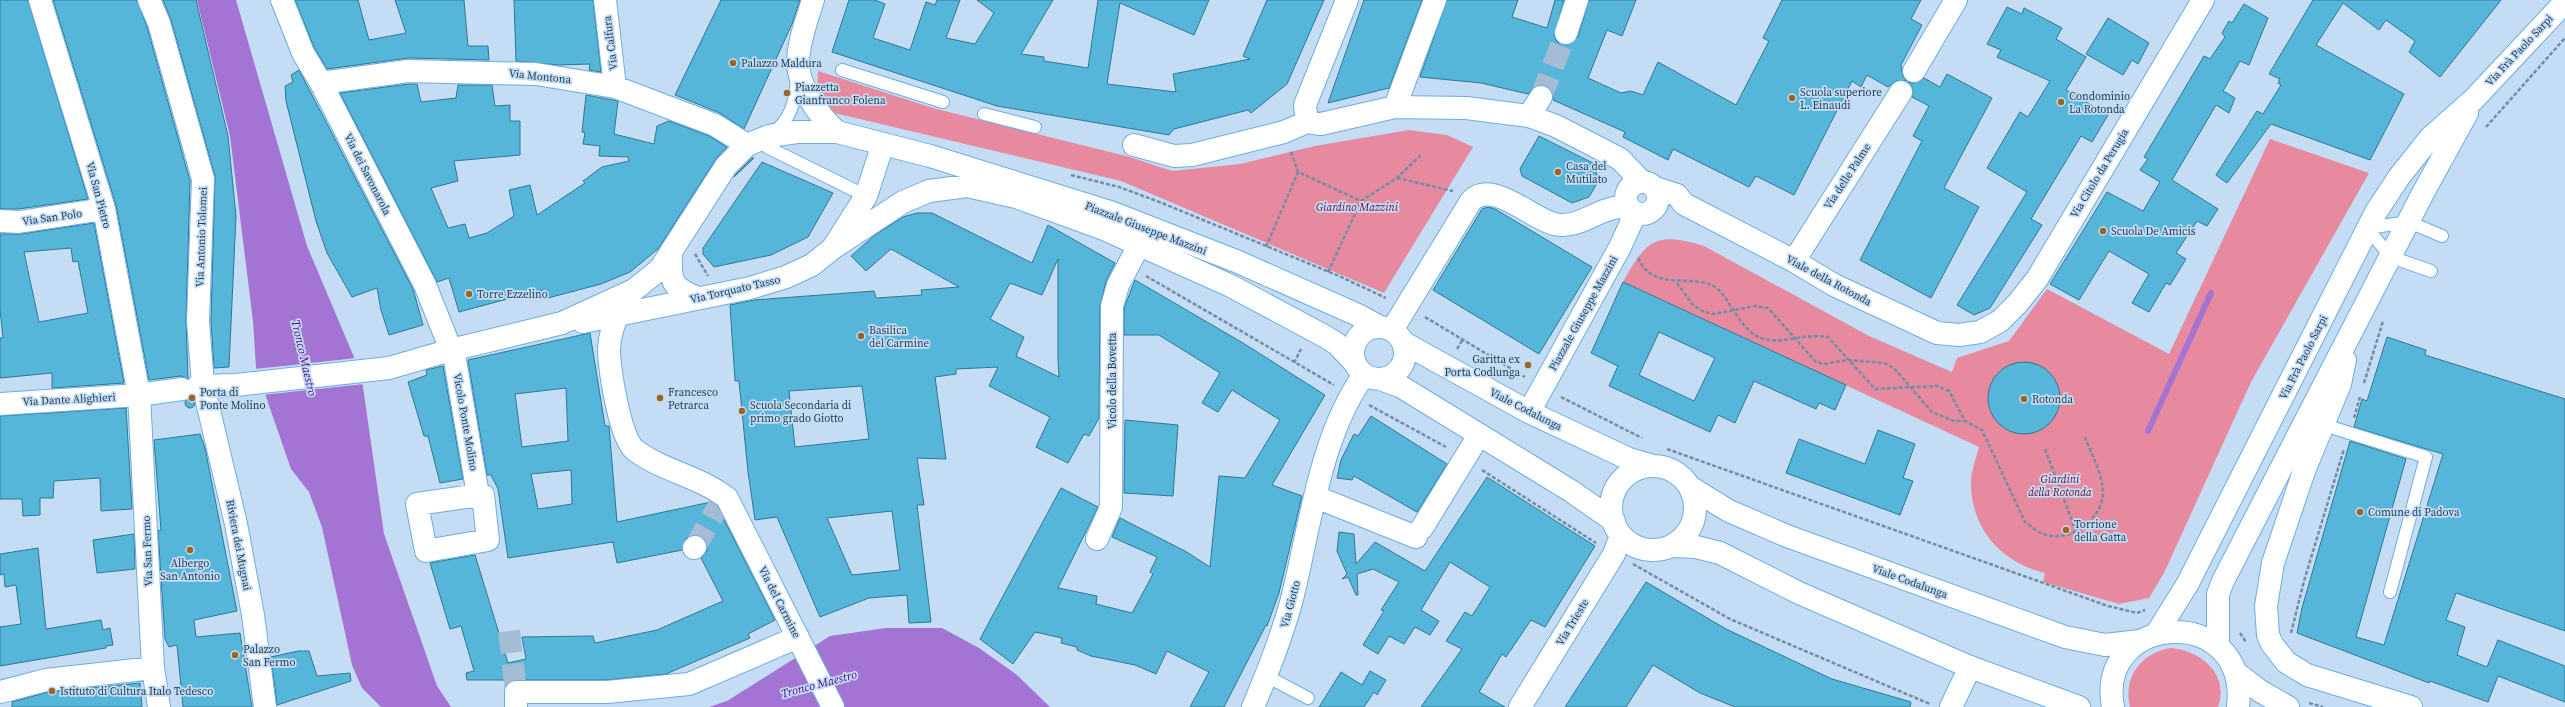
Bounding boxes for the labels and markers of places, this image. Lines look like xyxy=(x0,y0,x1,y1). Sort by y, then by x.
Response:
place label: Palazzo Maldura xyxy=(741,56,822,71)
marker: Palazzo Maldura xyxy=(728,58,738,68)
place label: Piazzetta Gianfranco Folena xyxy=(795,80,886,108)
place label: Scuola superiore L. Einaudi xyxy=(1800,85,1882,113)
marker: Piazzetta Gianfranco Folena xyxy=(782,88,792,98)
place label: Condominio La Rotonda xyxy=(2069,89,2130,117)
marker: Scuola superiore L. Einaudi xyxy=(1787,93,1797,103)
marker: Condominio La Rotonda xyxy=(2056,97,2066,107)
place label: Casa del Mutilato xyxy=(1566,159,1607,187)
marker: Casa del Mutilato xyxy=(1553,167,1563,177)
place label: Scuola De Amicis xyxy=(2111,224,2196,239)
marker: Scuola De Amicis xyxy=(2098,226,2108,236)
place label: Torre Ezzelino xyxy=(477,287,548,302)
marker: Torre Ezzelino xyxy=(464,289,474,299)
place label: Basilica del Carmine xyxy=(869,323,930,351)
marker: Basilica del Carmine xyxy=(856,331,866,341)
place label: Garitta ex Porta Codlunga xyxy=(1445,352,1520,380)
marker: Garitta ex Porta Codlunga xyxy=(1523,360,1533,370)
place label: Porta di Ponte Molino xyxy=(200,385,266,413)
place label: Francesco Petrarca xyxy=(668,385,718,413)
place label: Rotonda xyxy=(2032,392,2073,407)
marker: Porta di Ponte Molino xyxy=(187,393,197,403)
marker: Francesco Petrarca xyxy=(655,393,665,403)
marker: Rotonda xyxy=(2019,394,2029,404)
place label: Scuola Secondaria di primo grado Giotto xyxy=(750,398,851,426)
marker: Scuola Secondaria di primo grado Giotto xyxy=(737,406,747,416)
place label: Comune di Padova xyxy=(2368,505,2460,520)
marker: Comune di Padova xyxy=(2355,507,2365,517)
place label: Torrione della Gatta xyxy=(2074,517,2127,545)
marker: Torrione della Gatta xyxy=(2061,525,2071,535)
marker: Albergo San Antonio xyxy=(185,545,195,555)
place label: Albergo San Antonio xyxy=(160,556,220,584)
place label: Palazzo San Fermo xyxy=(243,642,296,670)
marker: Palazzo San Fermo xyxy=(230,650,240,660)
place label: Istituto di Cultura Italo Tedesco xyxy=(60,684,213,699)
marker: Istituto di Cultura Italo Tedesco xyxy=(47,686,57,696)

